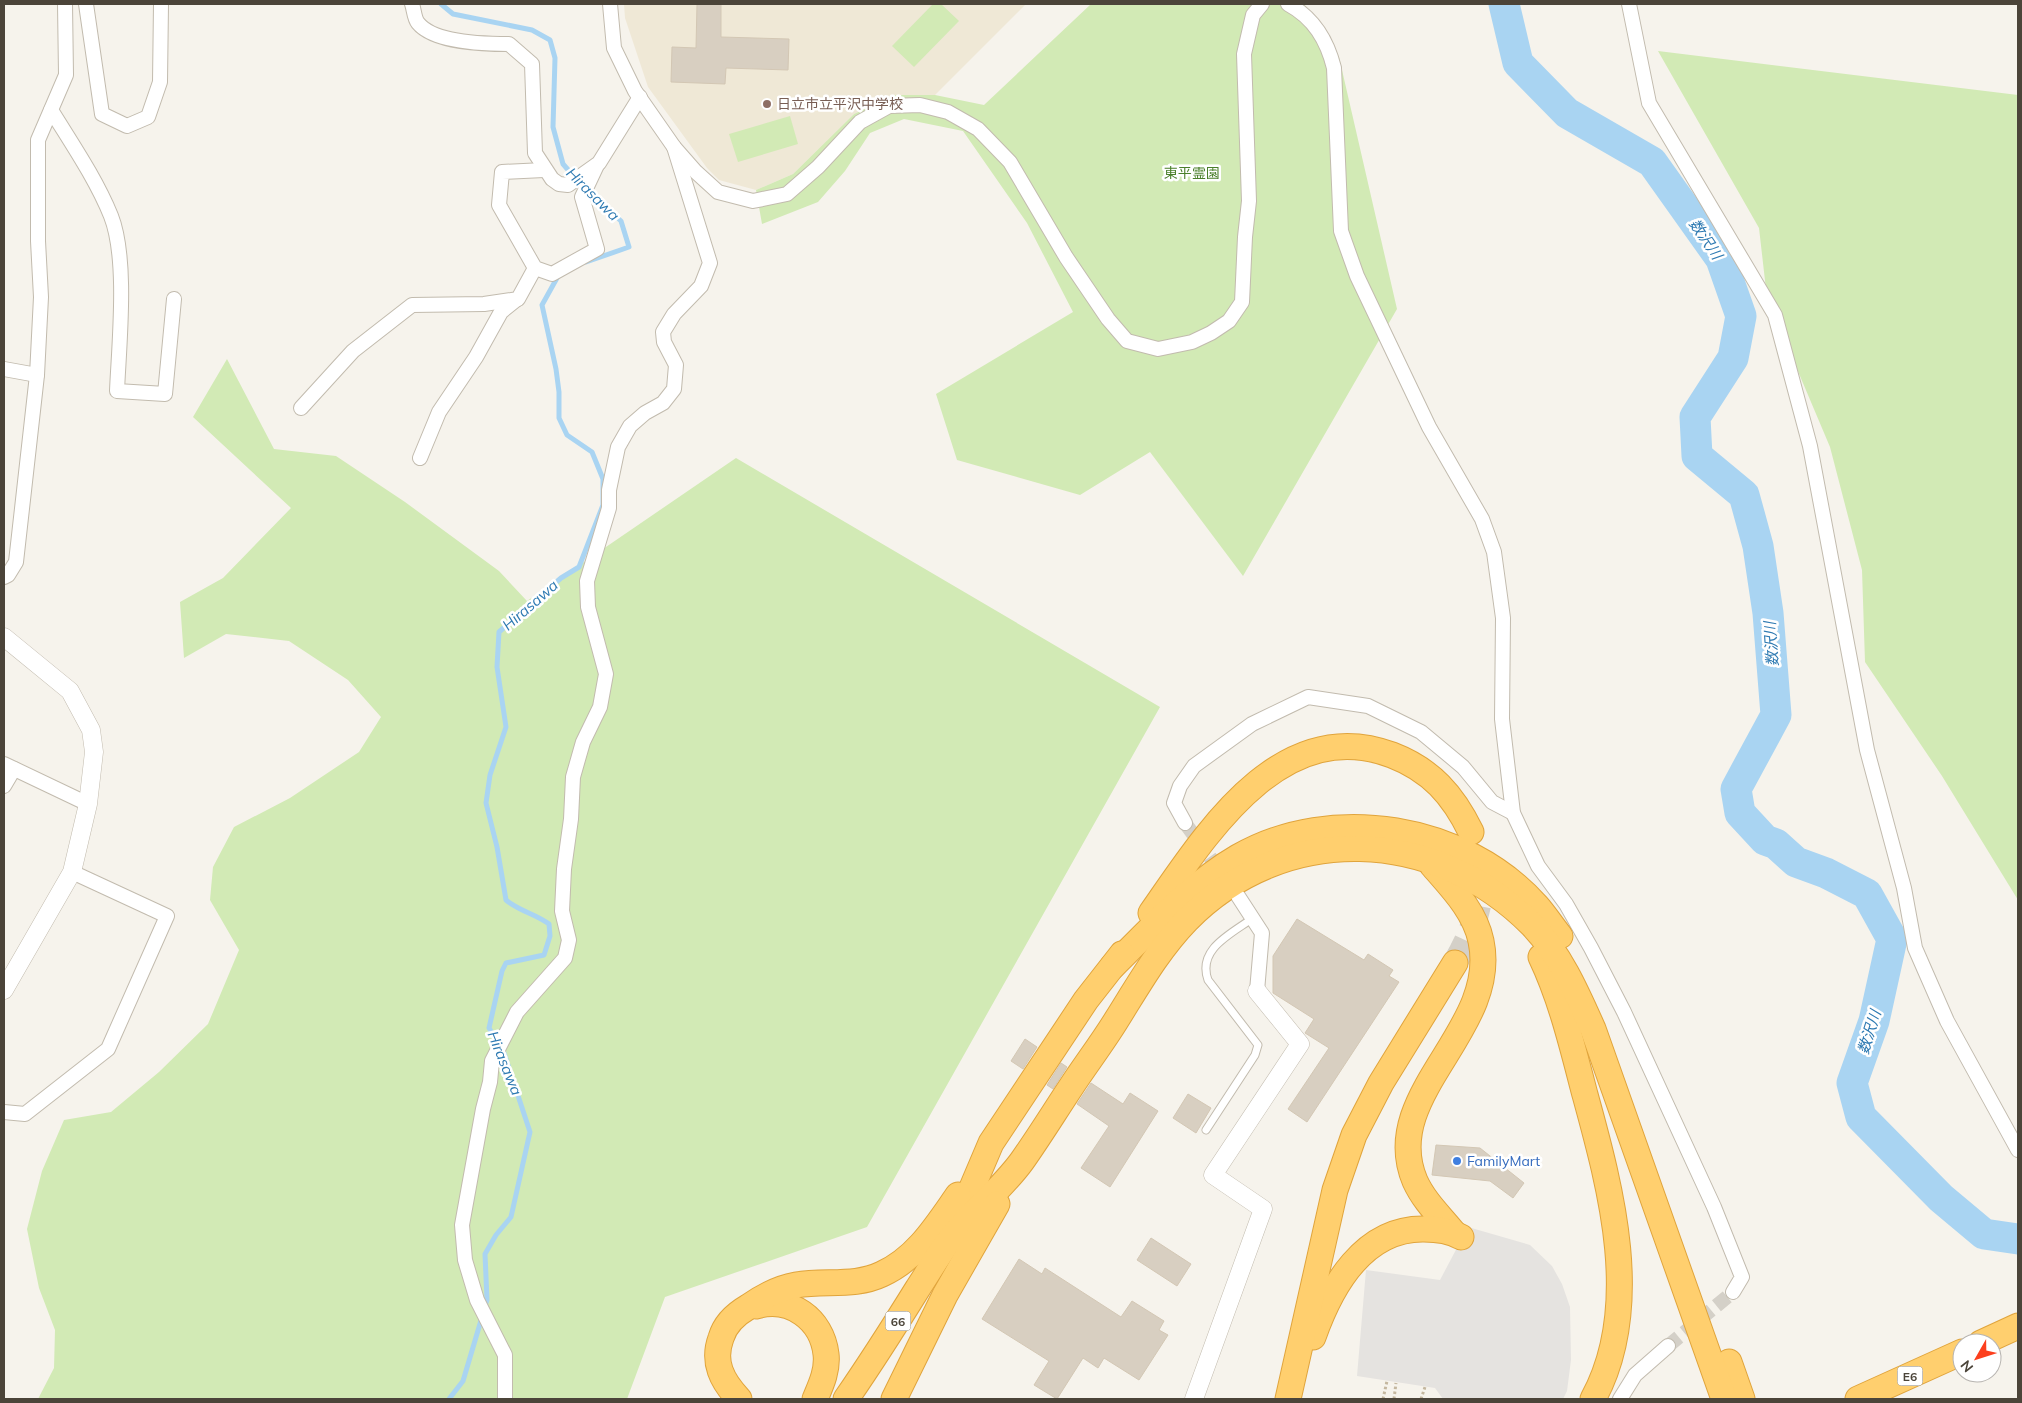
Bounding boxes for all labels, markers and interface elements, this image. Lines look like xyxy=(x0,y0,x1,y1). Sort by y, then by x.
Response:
place label: 日立市立平沢中学校 xyxy=(777,95,903,113)
marker: 日立市立平沢中学校 xyxy=(761,98,773,110)
water label: Hirasawa xyxy=(562,163,624,225)
park label: 東平霊園 xyxy=(1164,164,1220,182)
water label: 数沢川 xyxy=(1686,215,1728,265)
water label: Hirasawa xyxy=(498,576,562,634)
water label: 数沢川 xyxy=(1760,619,1782,667)
water label: 数沢川 xyxy=(1853,1006,1885,1056)
water label: Hirasawa xyxy=(484,1028,526,1098)
place label: FamilyMart xyxy=(1467,1152,1540,1170)
marker: FamilyMart xyxy=(1451,1155,1463,1167)
road number: 66 xyxy=(886,1312,910,1330)
north arrow xyxy=(1952,1333,2002,1383)
text: N xyxy=(1957,1356,1977,1376)
road number: E6 xyxy=(1898,1366,1922,1385)

